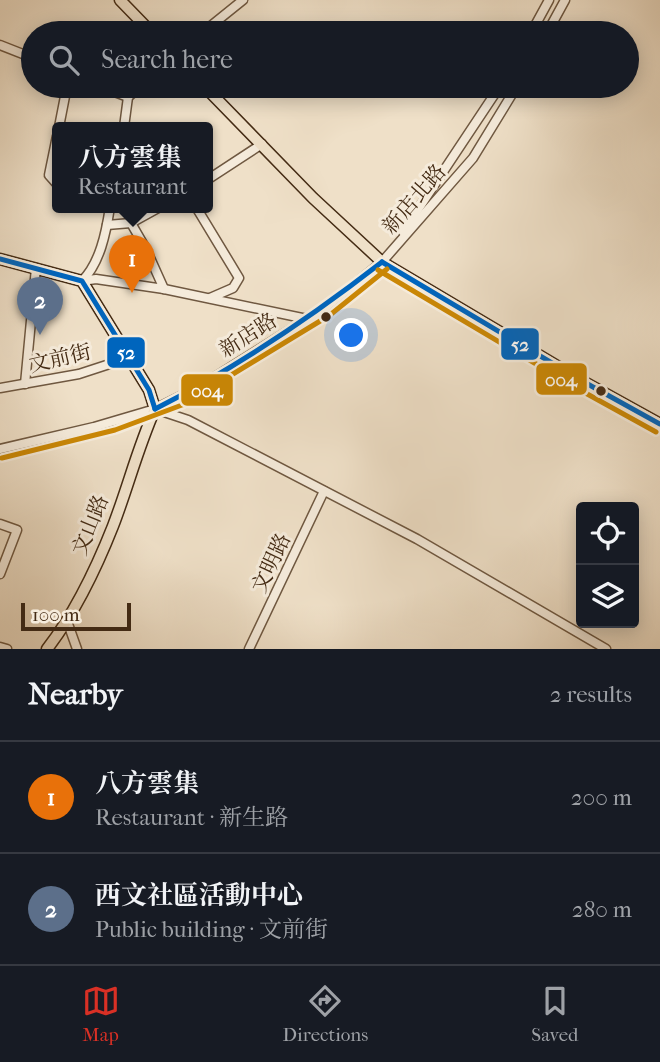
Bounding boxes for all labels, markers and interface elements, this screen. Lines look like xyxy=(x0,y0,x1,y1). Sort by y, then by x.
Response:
search box xyxy=(21,21,639,98)
icon: search xyxy=(45,41,83,79)
text: Search here xyxy=(101,44,233,75)
popup xyxy=(52,122,213,213)
text: 八方雲集 xyxy=(78,142,182,173)
street label: 新店北路 xyxy=(377,159,451,239)
text: Restaurant xyxy=(78,173,187,200)
pin: 1 xyxy=(109,235,155,293)
pin: 2 xyxy=(17,277,63,335)
street label: 新店路 xyxy=(215,308,281,362)
unlabelled marker xyxy=(319,310,333,324)
your location xyxy=(334,318,368,352)
line badge: 52 xyxy=(500,327,540,361)
text: 52 xyxy=(511,334,529,356)
line badge: 52 xyxy=(106,336,146,369)
street label: 文前街 xyxy=(27,339,93,377)
text: 52 xyxy=(117,342,135,364)
line badge: 004 xyxy=(535,362,588,396)
text: 004 xyxy=(545,369,578,391)
line badge: 004 xyxy=(180,373,234,407)
text: 004 xyxy=(191,380,224,402)
unlabelled marker xyxy=(594,384,608,398)
street label: 文山路 xyxy=(67,491,113,559)
map controls xyxy=(576,502,639,628)
button: locate xyxy=(576,502,639,565)
street label: 文明路 xyxy=(247,529,295,597)
button: layers xyxy=(576,565,639,628)
scale bar xyxy=(21,600,131,632)
text: 100 m xyxy=(32,604,80,626)
text: Nearby xyxy=(28,677,123,712)
text: 2 results xyxy=(550,681,632,708)
text: 八方雲集 xyxy=(95,768,199,799)
text: 1 xyxy=(47,784,55,811)
text: 200 m xyxy=(571,784,632,811)
text: Restaurant · 新生路 xyxy=(95,804,288,831)
text: 西文社區活動中心 xyxy=(95,880,303,911)
text: 2 xyxy=(45,896,57,923)
text: 280 m xyxy=(572,896,632,923)
text: Public building · 文前街 xyxy=(95,916,328,943)
tab: Map xyxy=(82,982,120,1046)
tab: Directions xyxy=(283,982,368,1046)
tab: Saved xyxy=(531,982,578,1046)

